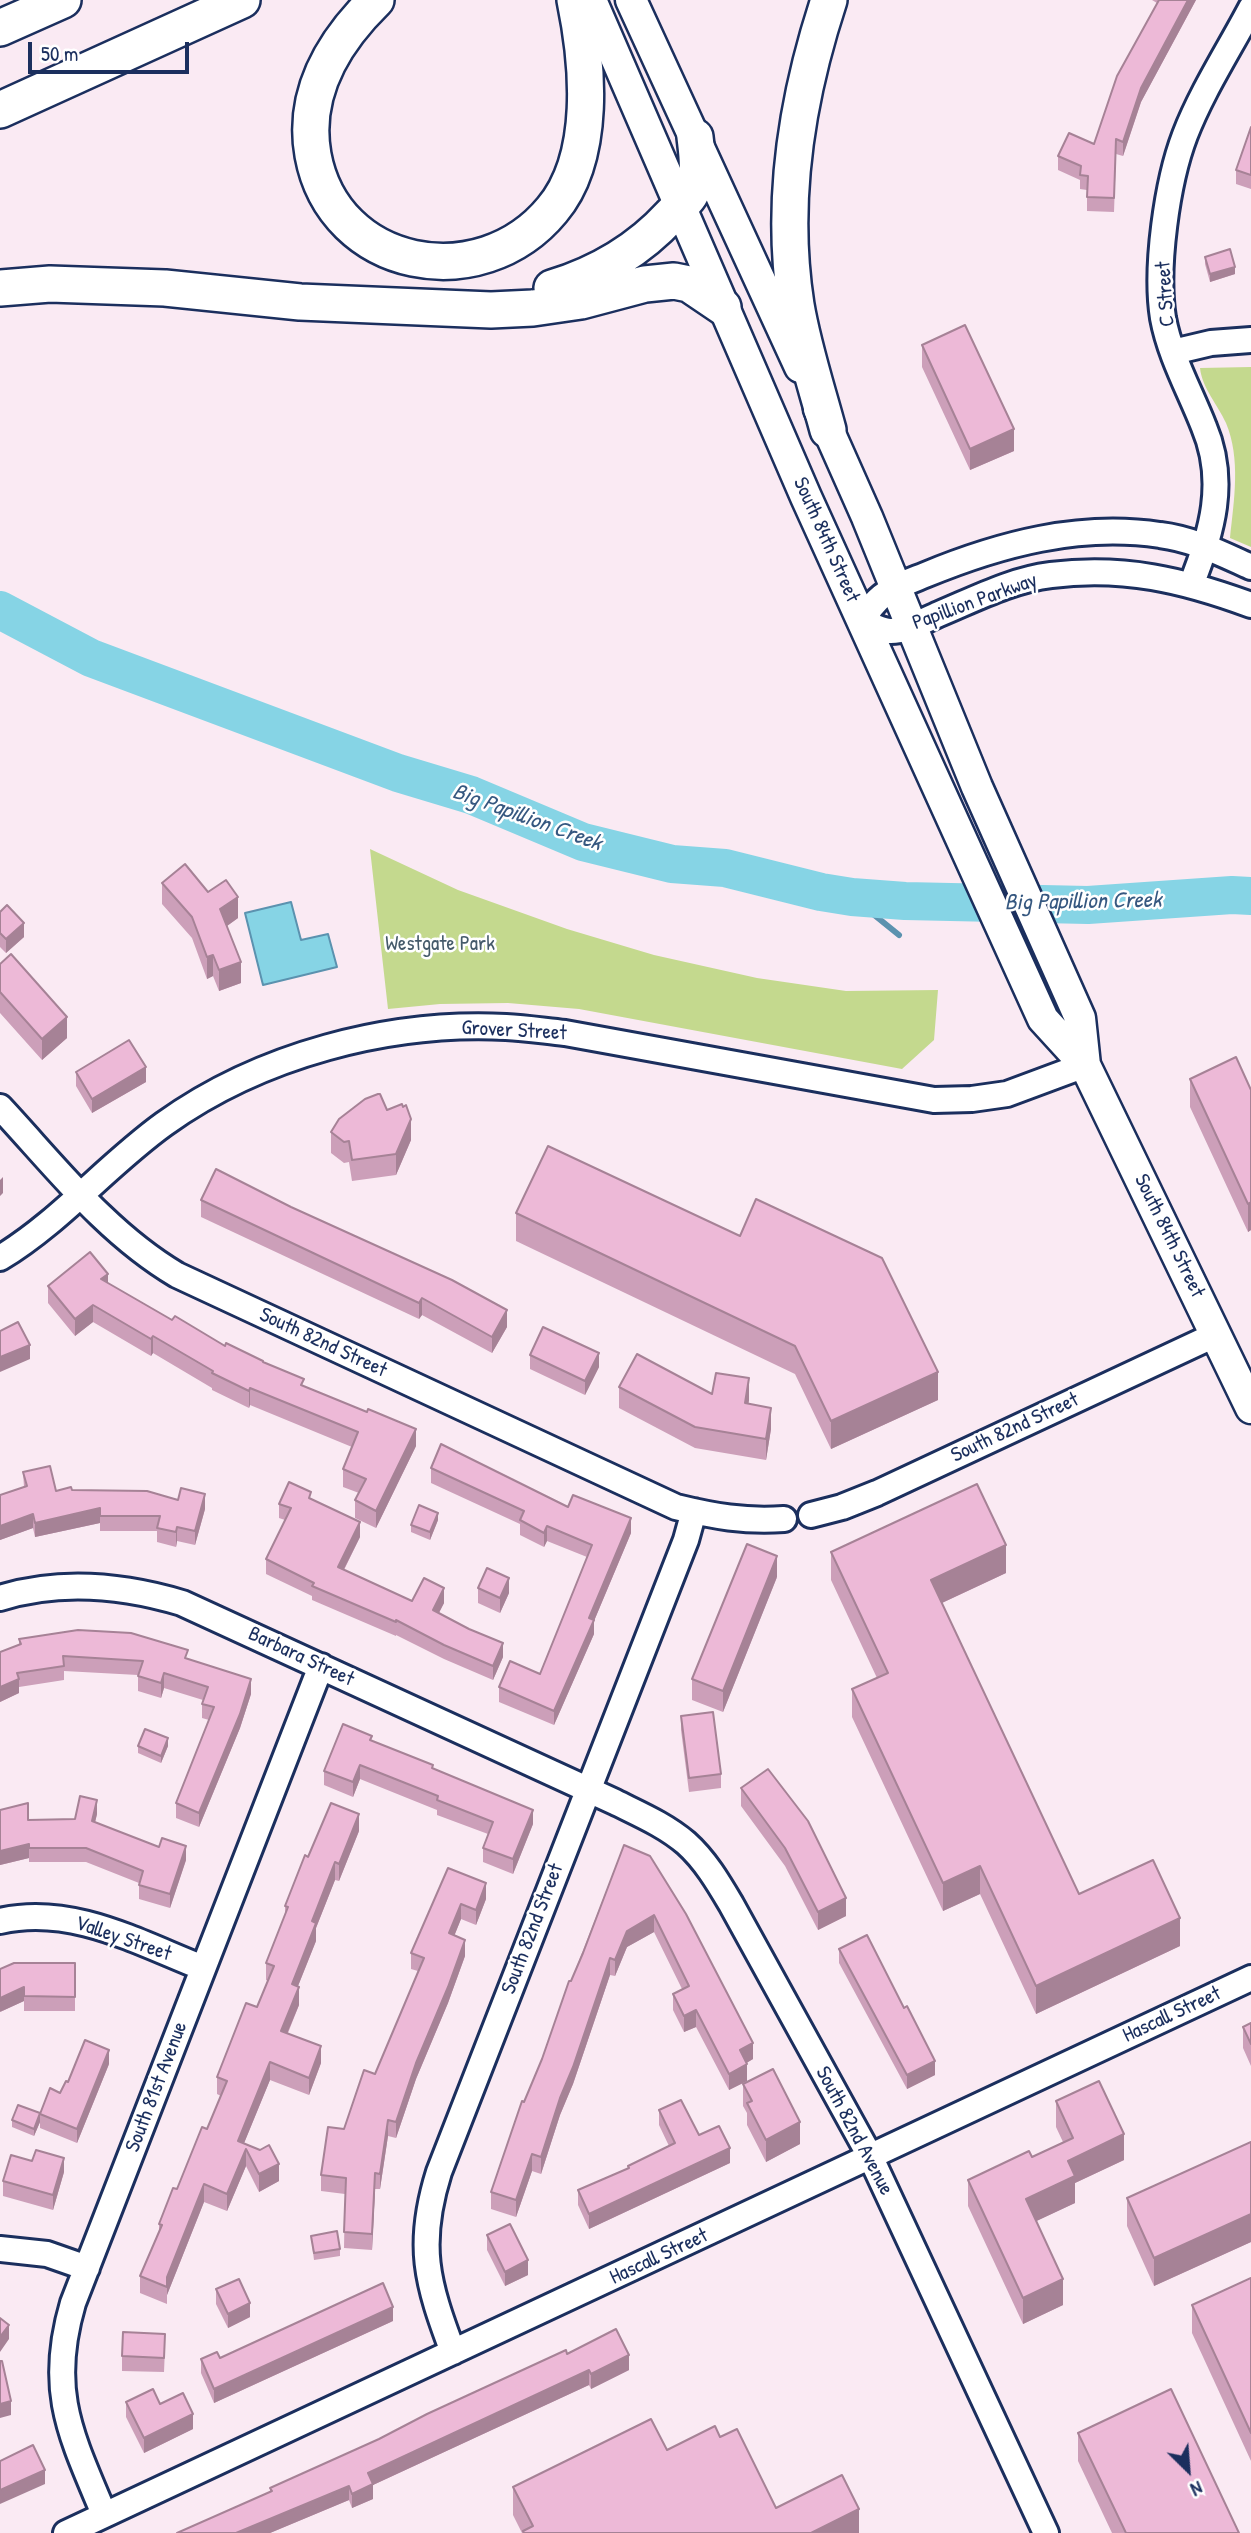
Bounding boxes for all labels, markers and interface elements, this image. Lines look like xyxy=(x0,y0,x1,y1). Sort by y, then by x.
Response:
scale bar xyxy=(32,28,192,72)
text: 50 m xyxy=(41,39,78,68)
street label: C Street xyxy=(1151,261,1181,327)
street label: South 84th Street xyxy=(787,474,865,606)
street label: Papillion Parkway xyxy=(909,568,1041,636)
water label: Big Papillion Creek xyxy=(449,778,605,858)
water label: Big Papillion Creek xyxy=(1004,887,1162,917)
park label: Westgate Park xyxy=(385,931,495,957)
street label: Grover Street xyxy=(461,1016,567,1046)
street label: South 84th Street xyxy=(1128,1170,1210,1302)
street label: South 82nd Street xyxy=(255,1302,391,1384)
street label: South 82nd Street xyxy=(947,1387,1083,1469)
street label: Barbara Street xyxy=(244,1622,358,1692)
street label: South 82nd Street xyxy=(497,1860,569,1998)
street label: Valley Street xyxy=(72,1911,174,1967)
street label: Hascall Street xyxy=(1119,1981,1225,2049)
street label: South 81st Avenue xyxy=(121,2018,193,2156)
street label: South 82nd Avenue xyxy=(810,2062,898,2200)
street label: Hascall Street xyxy=(606,2223,712,2291)
north arrow xyxy=(1153,2435,1223,2505)
text: N xyxy=(1187,2475,1207,2503)

